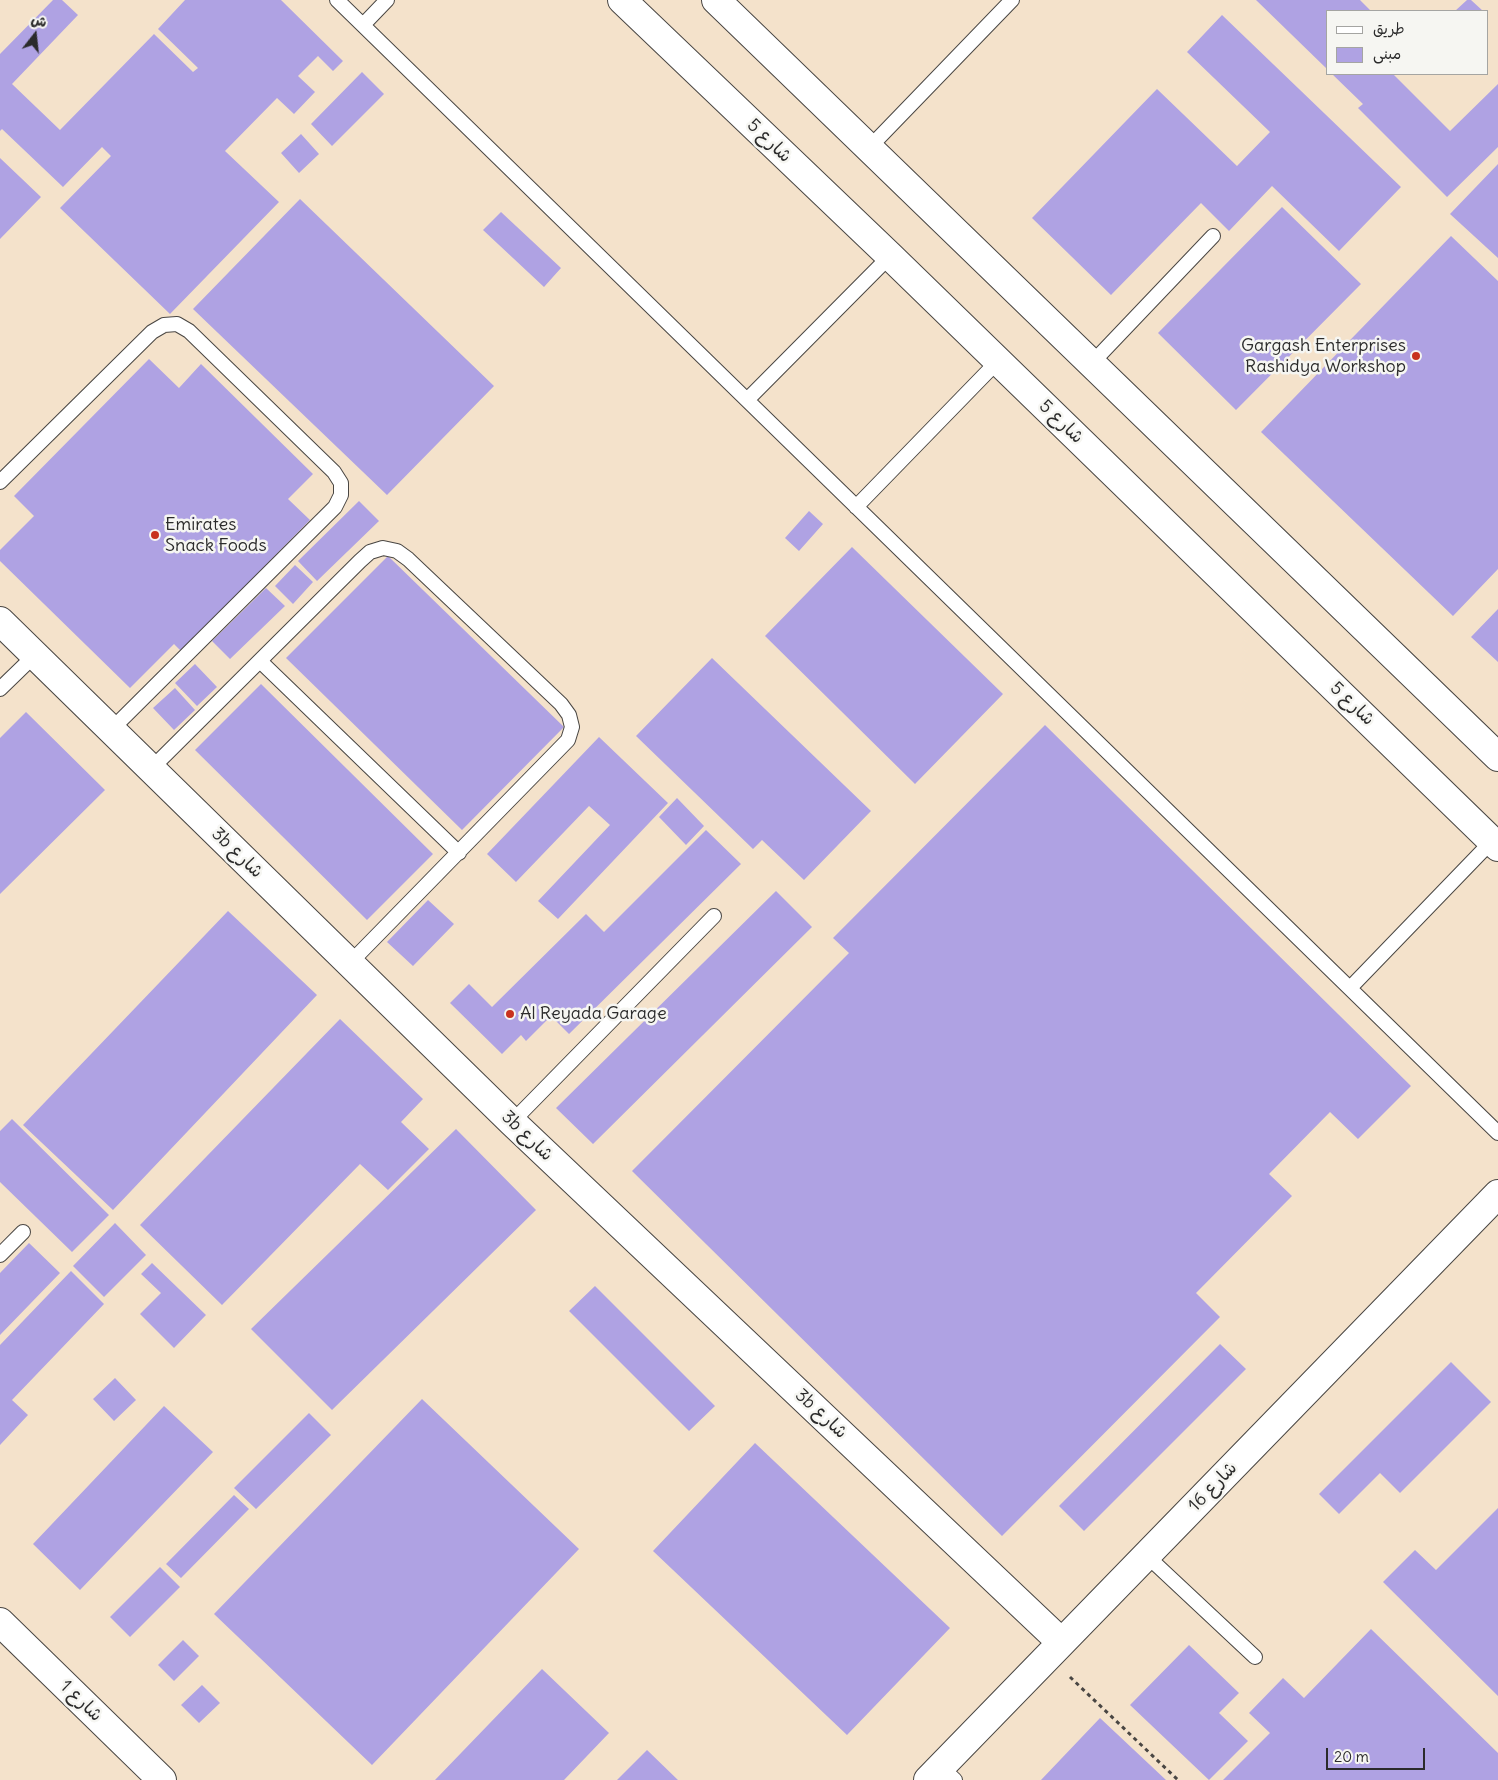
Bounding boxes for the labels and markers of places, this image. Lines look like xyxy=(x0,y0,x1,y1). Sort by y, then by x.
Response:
place label: Gargash Enterprises Rashidya Workshop xyxy=(1241,335,1406,378)
marker: Gargash Enterprises Rashidya Workshop xyxy=(1410,350,1422,362)
place label: Emirates Snack Foods xyxy=(165,514,267,556)
marker: Emirates Snack Foods xyxy=(149,529,161,541)
place label: Al Reyada Garage xyxy=(520,1003,667,1025)
marker: Al Reyada Garage xyxy=(504,1008,516,1020)

